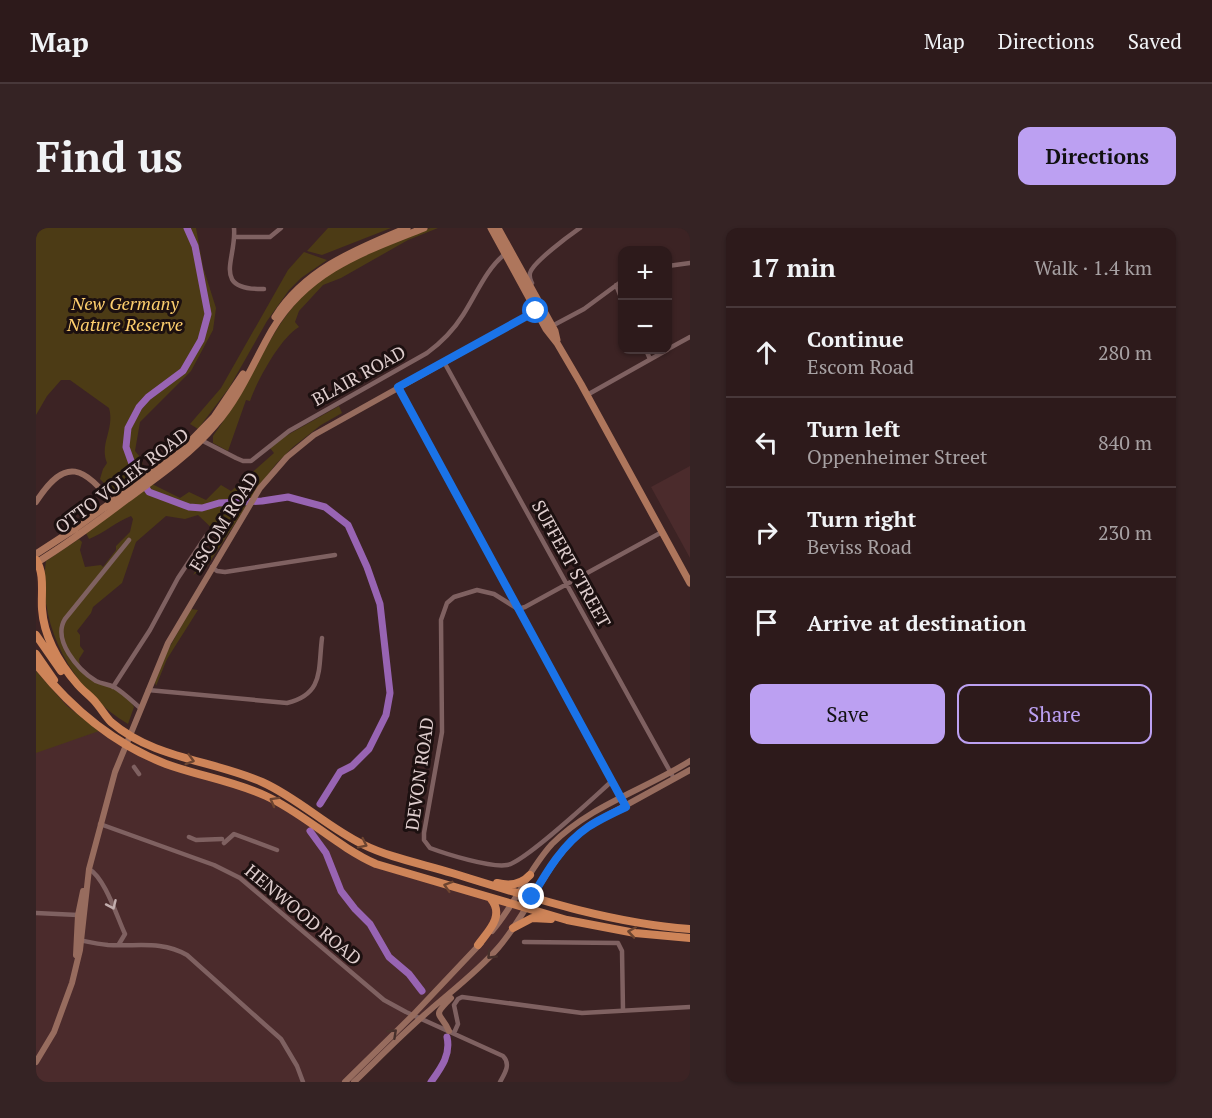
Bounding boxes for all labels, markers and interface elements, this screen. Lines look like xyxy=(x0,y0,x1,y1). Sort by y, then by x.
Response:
text: Map xyxy=(30,23,89,60)
text: Map xyxy=(924,27,965,55)
text: Directions xyxy=(998,27,1095,55)
text: Saved xyxy=(1128,27,1182,55)
button: Directions xyxy=(1018,127,1176,185)
text: Find us xyxy=(36,128,183,184)
map controls xyxy=(618,246,672,354)
button: + xyxy=(618,246,672,300)
text: 17 min xyxy=(750,250,836,284)
text: Walk · 1.4 km xyxy=(1034,254,1152,281)
park label: New Germany Nature Reserve xyxy=(66,291,183,336)
route start xyxy=(522,297,548,323)
button: − xyxy=(618,300,672,354)
text: Continue xyxy=(807,324,904,353)
icon: ahead xyxy=(750,336,783,369)
street label: BLAIR ROAD xyxy=(307,339,410,411)
text: 280 m xyxy=(1098,339,1152,366)
text: Escom Road xyxy=(807,353,914,380)
text: Turn left xyxy=(807,414,900,443)
street label: OTTO VOLEK ROAD xyxy=(50,422,193,538)
icon: left xyxy=(750,426,783,459)
text: 840 m xyxy=(1098,429,1152,456)
text: Oppenheimer Street xyxy=(807,443,987,470)
street label: ESCOM ROAD xyxy=(183,467,263,576)
street label: SUFFERT STREET xyxy=(527,495,617,632)
text: Turn right xyxy=(807,504,916,533)
icon: right xyxy=(750,516,783,549)
text: 230 m xyxy=(1098,519,1152,546)
text: Beviss Road xyxy=(807,533,912,560)
icon: arrive xyxy=(750,606,783,639)
text: Arrive at destination xyxy=(807,608,1026,637)
button: Save xyxy=(750,684,945,744)
button: Share xyxy=(957,684,1152,744)
street label: DEVON ROAD xyxy=(399,716,439,832)
one-way arrow xyxy=(184,753,195,765)
one-way arrow xyxy=(270,796,281,808)
one-way arrow xyxy=(357,837,368,849)
street label: HENWOOD ROAD xyxy=(240,858,367,970)
one-way arrow xyxy=(443,881,454,893)
route end xyxy=(518,883,544,909)
one-way arrow xyxy=(105,899,117,910)
one-way arrow xyxy=(627,927,636,939)
one-way arrow xyxy=(487,949,498,959)
one-way arrow xyxy=(387,1029,397,1040)

